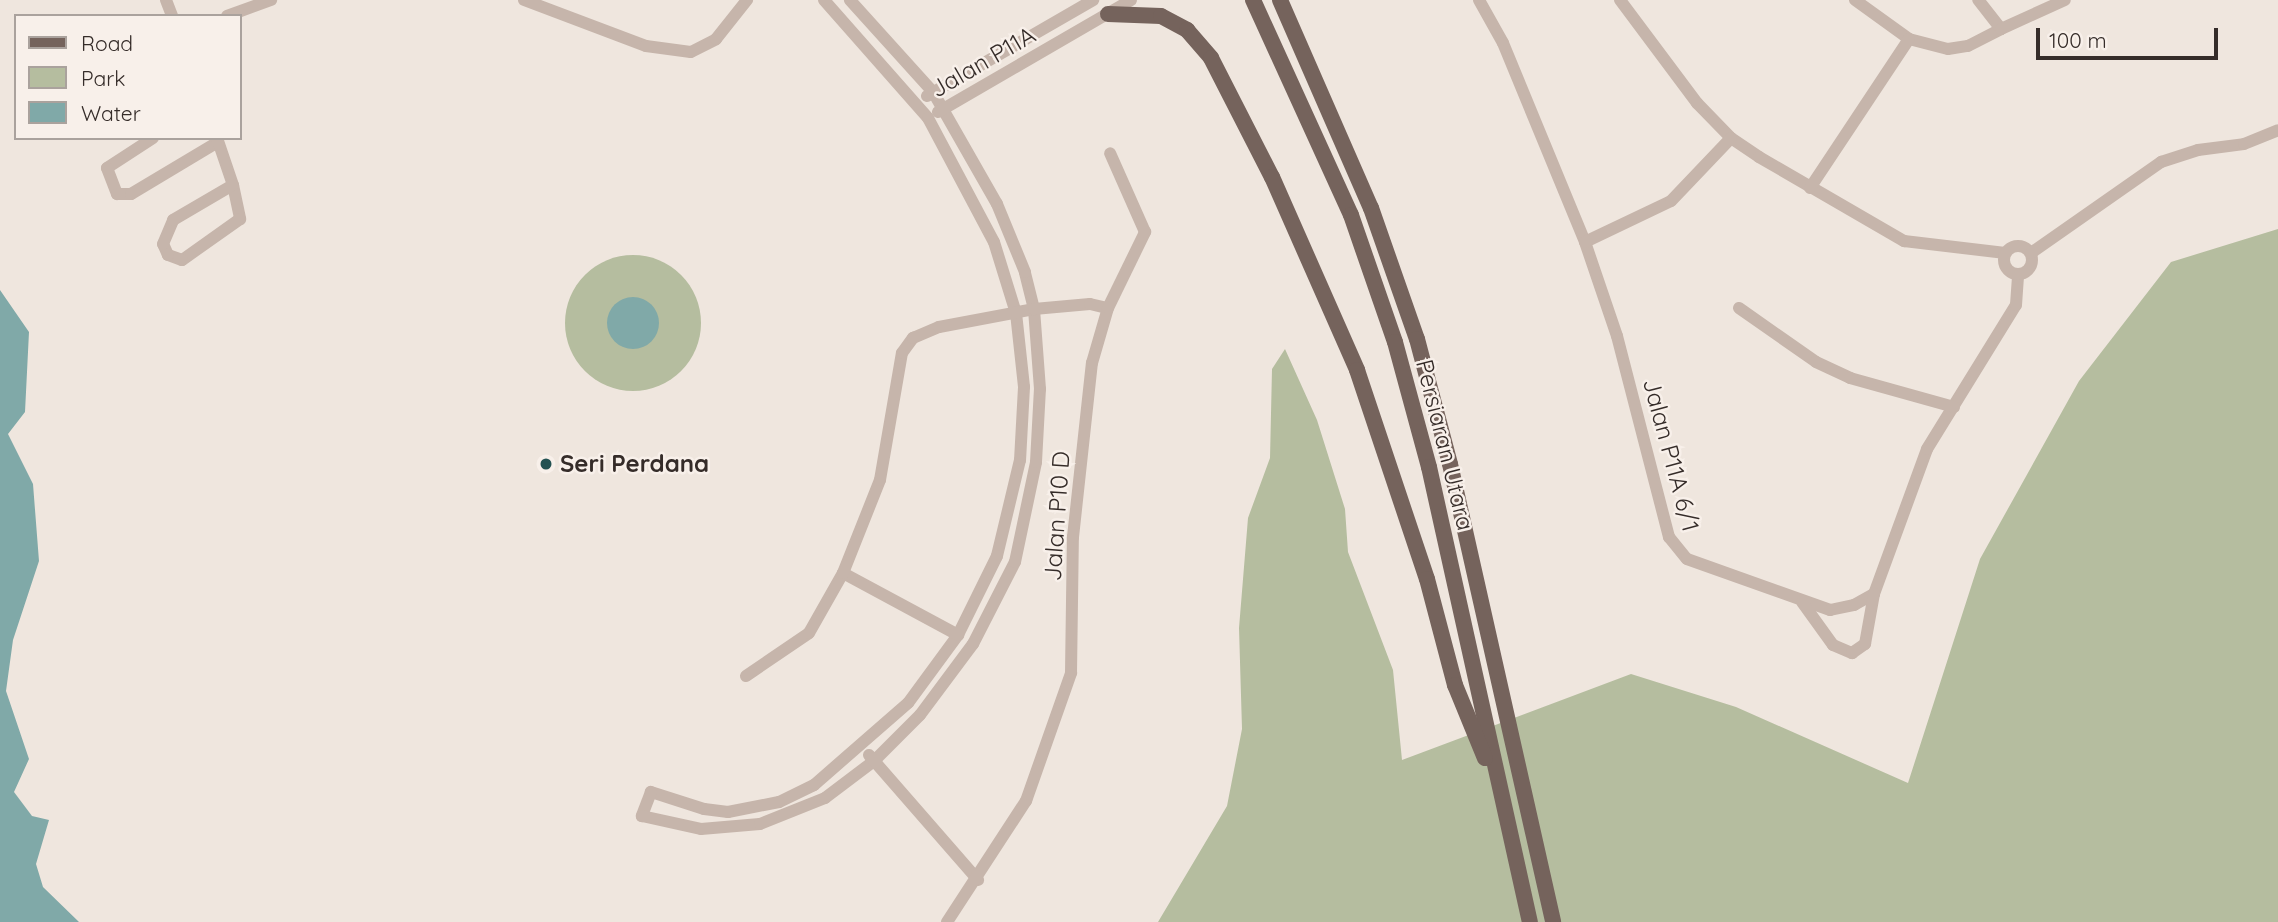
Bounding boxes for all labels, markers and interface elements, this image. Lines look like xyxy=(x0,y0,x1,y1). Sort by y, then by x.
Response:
legend xyxy=(14,14,242,140)
scale bar xyxy=(2040,14,2222,58)
street label: Jalan P11A xyxy=(925,20,1041,104)
text: 100 m xyxy=(2049,27,2107,53)
text: Road xyxy=(81,30,133,56)
text: Park xyxy=(81,65,125,91)
text: Water xyxy=(81,100,141,126)
street label: Persiaran Utara xyxy=(1410,357,1480,533)
street label: Jalan P11A 6/1 xyxy=(1637,375,1705,535)
place label: Seri Perdana xyxy=(560,450,709,478)
street label: Jalan P10 D xyxy=(1038,450,1076,582)
marker: Seri Perdana xyxy=(538,456,554,472)

